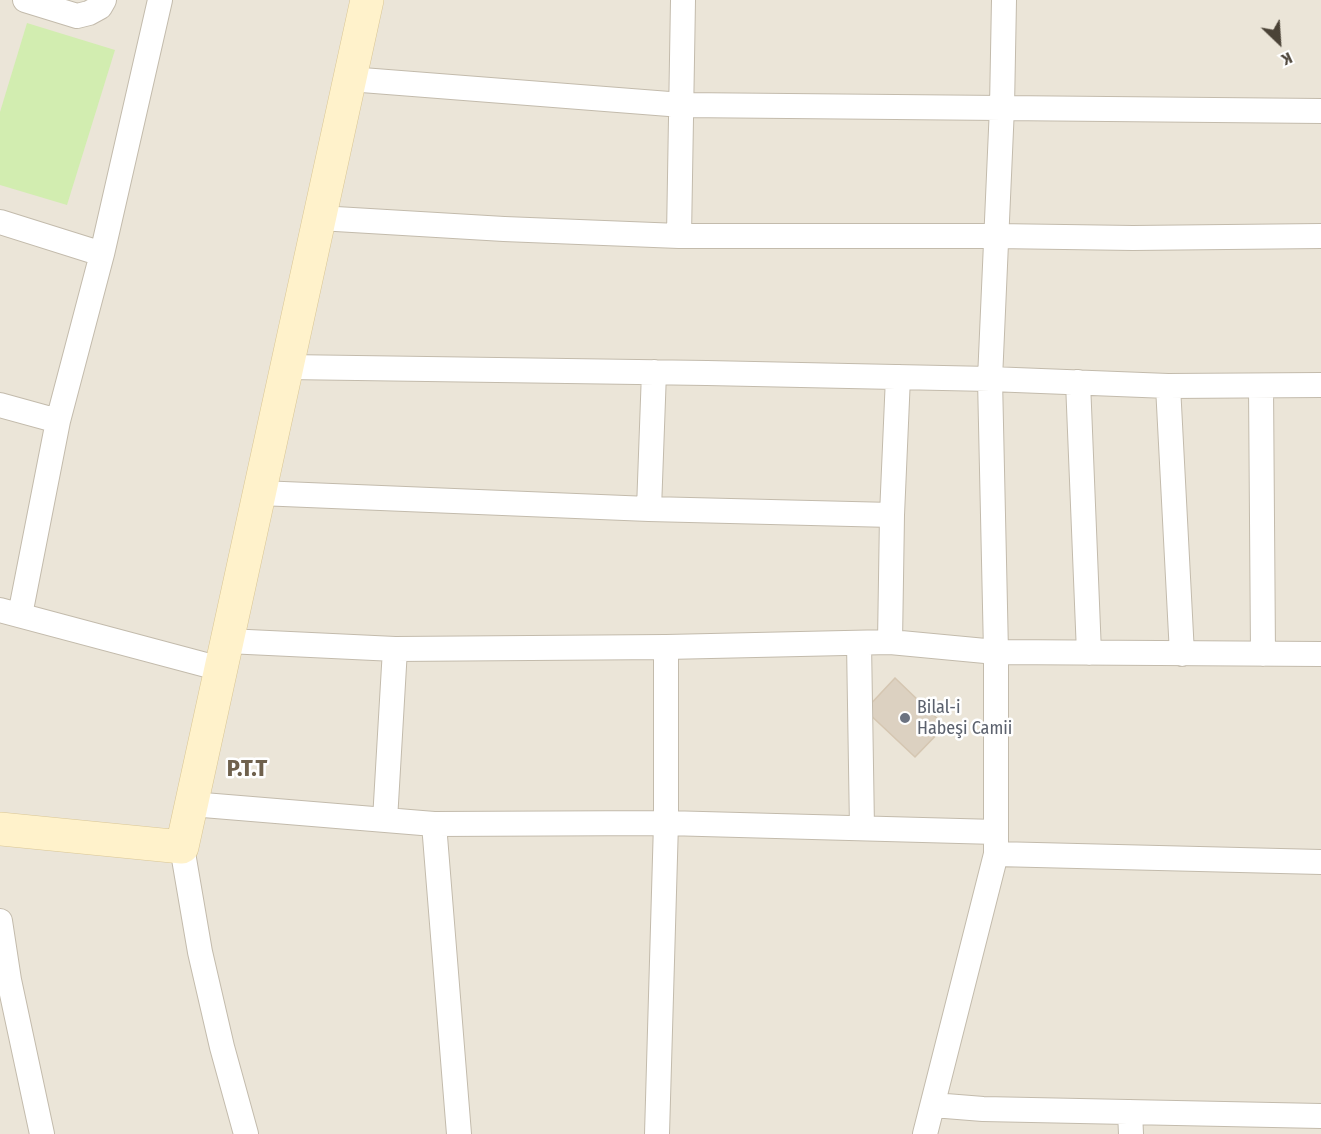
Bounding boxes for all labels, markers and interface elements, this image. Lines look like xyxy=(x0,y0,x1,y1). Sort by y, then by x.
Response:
north arrow xyxy=(1249,12,1309,72)
text: K xyxy=(1279,48,1295,69)
place label: Bilal-i Habeşi Camii xyxy=(917,697,1012,740)
marker: Bilal-i Habeşi Camii xyxy=(898,711,912,725)
district label: P.T.T xyxy=(227,755,267,783)

